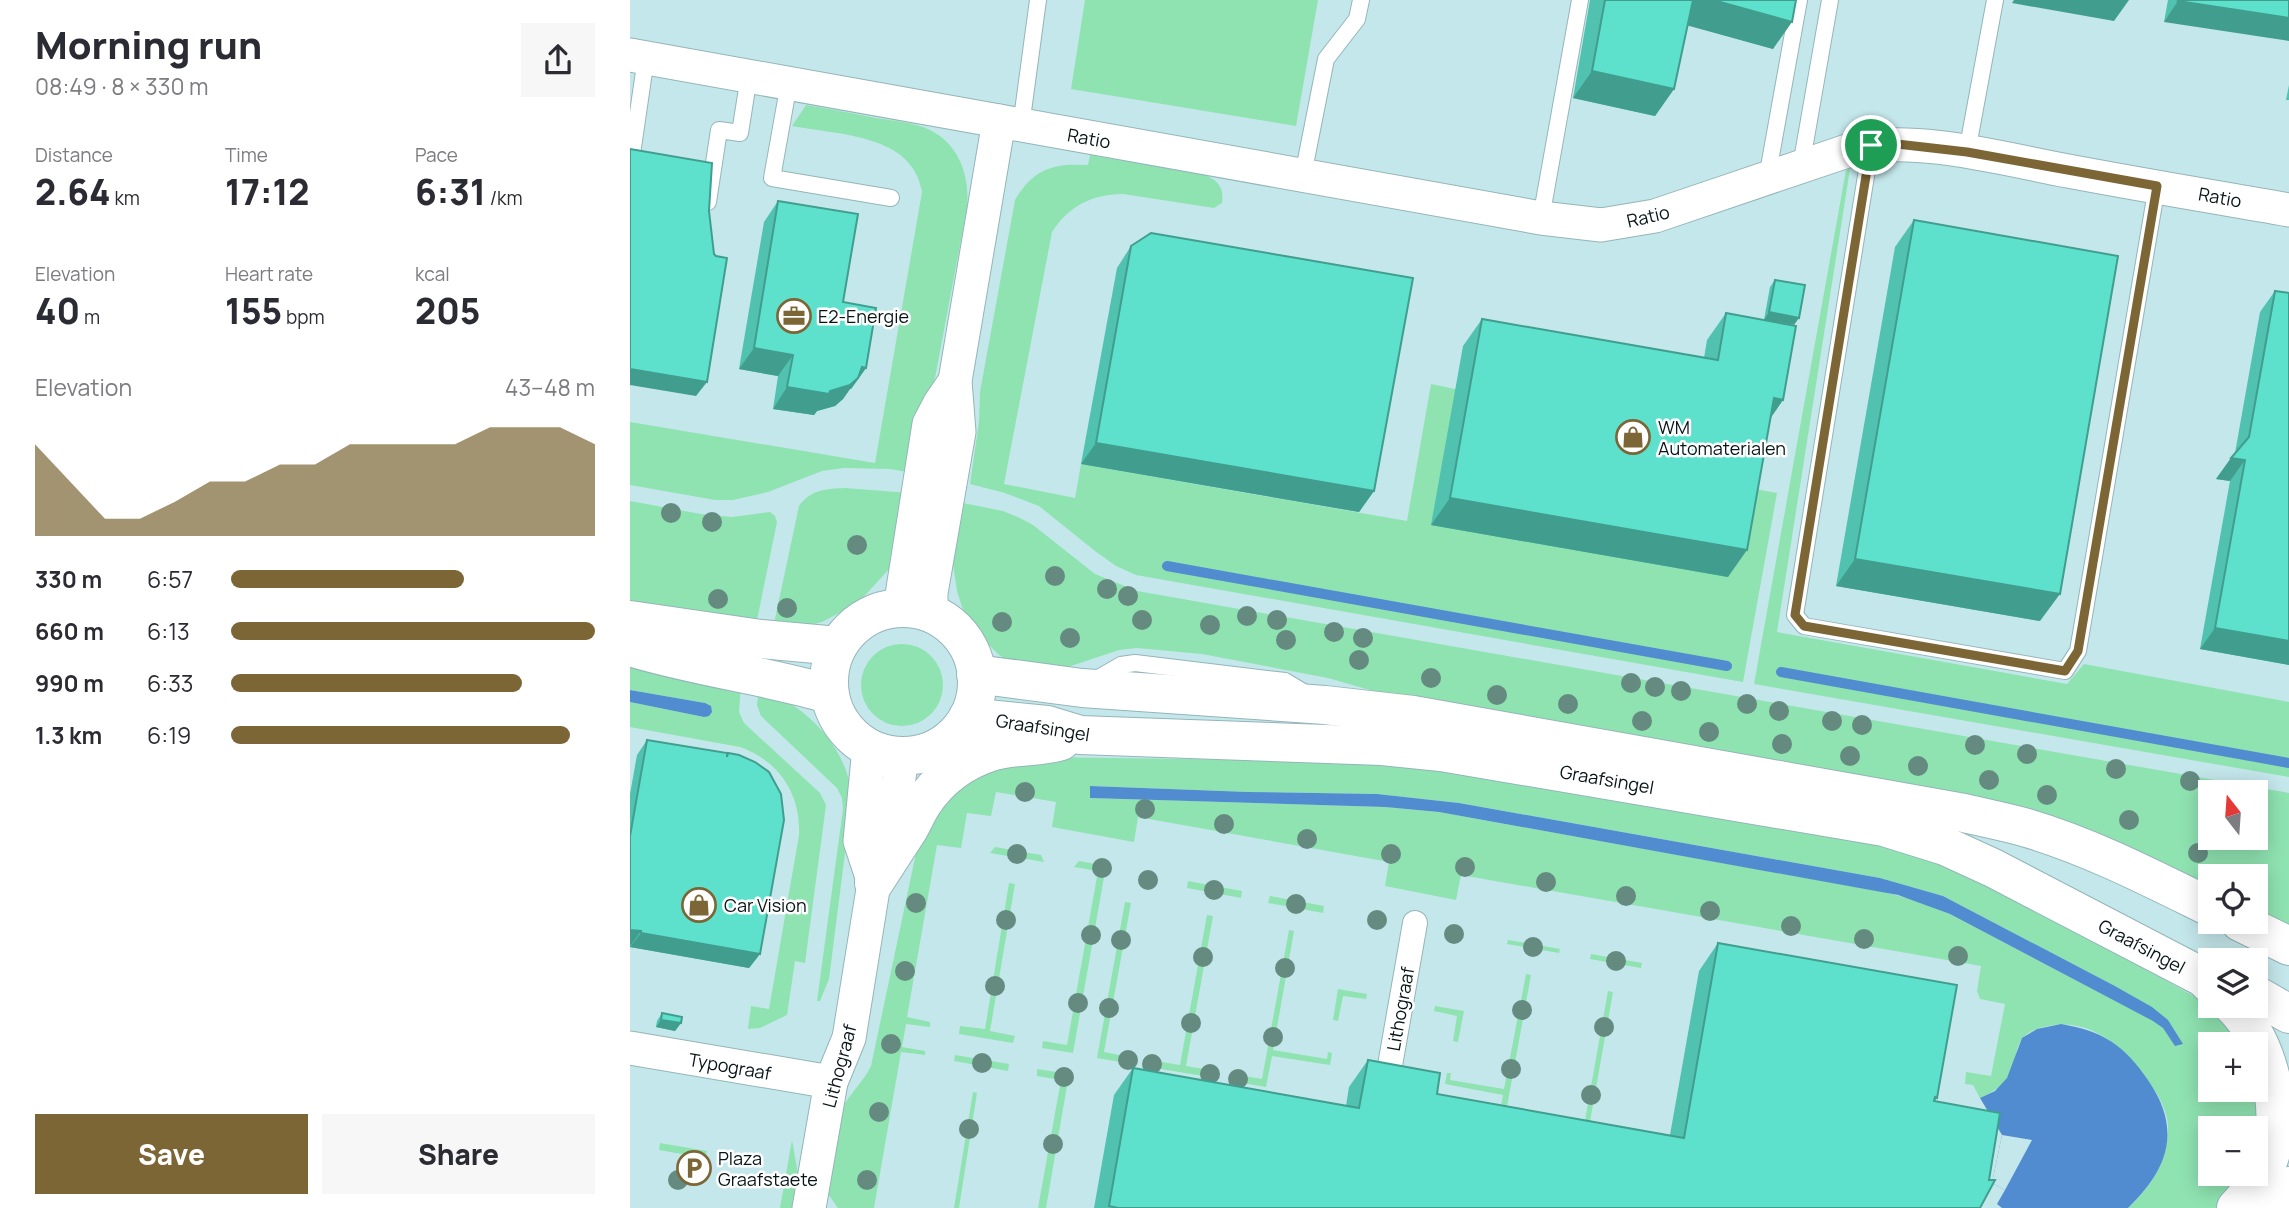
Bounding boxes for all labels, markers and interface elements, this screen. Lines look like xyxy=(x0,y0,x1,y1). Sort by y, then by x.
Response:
text: Morning run xyxy=(35,18,262,70)
button: share xyxy=(521,23,595,97)
text: 08:49 · 8 × 330 m xyxy=(35,70,209,102)
pin xyxy=(1841,115,1901,175)
street label: Ratio xyxy=(1066,122,1112,154)
icon: arrive xyxy=(1852,126,1890,164)
text: Distance xyxy=(35,142,113,168)
text: Time xyxy=(225,142,268,168)
text: Pace xyxy=(415,142,458,168)
text: 2.64 xyxy=(35,168,111,216)
text: 17:12 xyxy=(225,168,309,216)
text: 6:31 xyxy=(415,168,486,216)
street label: Ratio xyxy=(2197,181,2243,213)
text: km xyxy=(111,185,140,211)
text: /km xyxy=(486,185,523,211)
street label: Ratio xyxy=(1624,199,1672,233)
text: Elevation xyxy=(35,261,115,287)
text: Heart rate xyxy=(225,261,313,287)
text: kcal xyxy=(415,261,450,287)
text: 40 xyxy=(35,287,80,335)
text: 155 xyxy=(225,287,282,335)
text: 205 xyxy=(415,287,480,335)
office icon: E2-Energie xyxy=(775,297,813,335)
text: m xyxy=(80,304,100,330)
text: bpm xyxy=(282,304,325,330)
place label: E2-Energie xyxy=(818,304,909,328)
text: Elevation xyxy=(35,371,132,403)
text: 43–48 m xyxy=(505,371,595,403)
place label: WM Automaterialen xyxy=(1658,415,1786,460)
shop icon: WM Automaterialen xyxy=(1614,418,1652,456)
text: 330 m xyxy=(35,563,102,595)
text: 6:57 xyxy=(147,563,193,595)
text: 660 m xyxy=(35,615,104,647)
text: 6:13 xyxy=(147,615,190,647)
text: 990 m xyxy=(35,667,104,699)
text: 6:33 xyxy=(147,667,194,699)
street label: Graafsingel xyxy=(994,708,1092,746)
text: 1.3 km xyxy=(35,719,102,751)
text: 6:19 xyxy=(147,719,191,751)
street label: Graafsingel xyxy=(1558,759,1656,799)
north arrow xyxy=(2198,780,2268,850)
map controls xyxy=(2198,780,2268,1186)
button: locate xyxy=(2198,864,2268,934)
shop icon: Car Vision xyxy=(680,886,718,924)
place label: Car Vision xyxy=(724,893,807,917)
street label: Graafsingel xyxy=(2094,913,2190,979)
button: layers xyxy=(2198,948,2268,1018)
street label: Lithograaf xyxy=(1381,964,1419,1053)
street label: Lithograaf xyxy=(816,1021,862,1110)
button: + xyxy=(2198,1032,2268,1102)
street label: Typograaf xyxy=(687,1047,774,1085)
button: Save xyxy=(35,1114,308,1194)
button: Share xyxy=(322,1114,595,1194)
button: − xyxy=(2198,1116,2268,1186)
place label: Plaza Graafstaete xyxy=(718,1146,818,1191)
parking icon: Plaza Graafstaete xyxy=(675,1149,713,1187)

